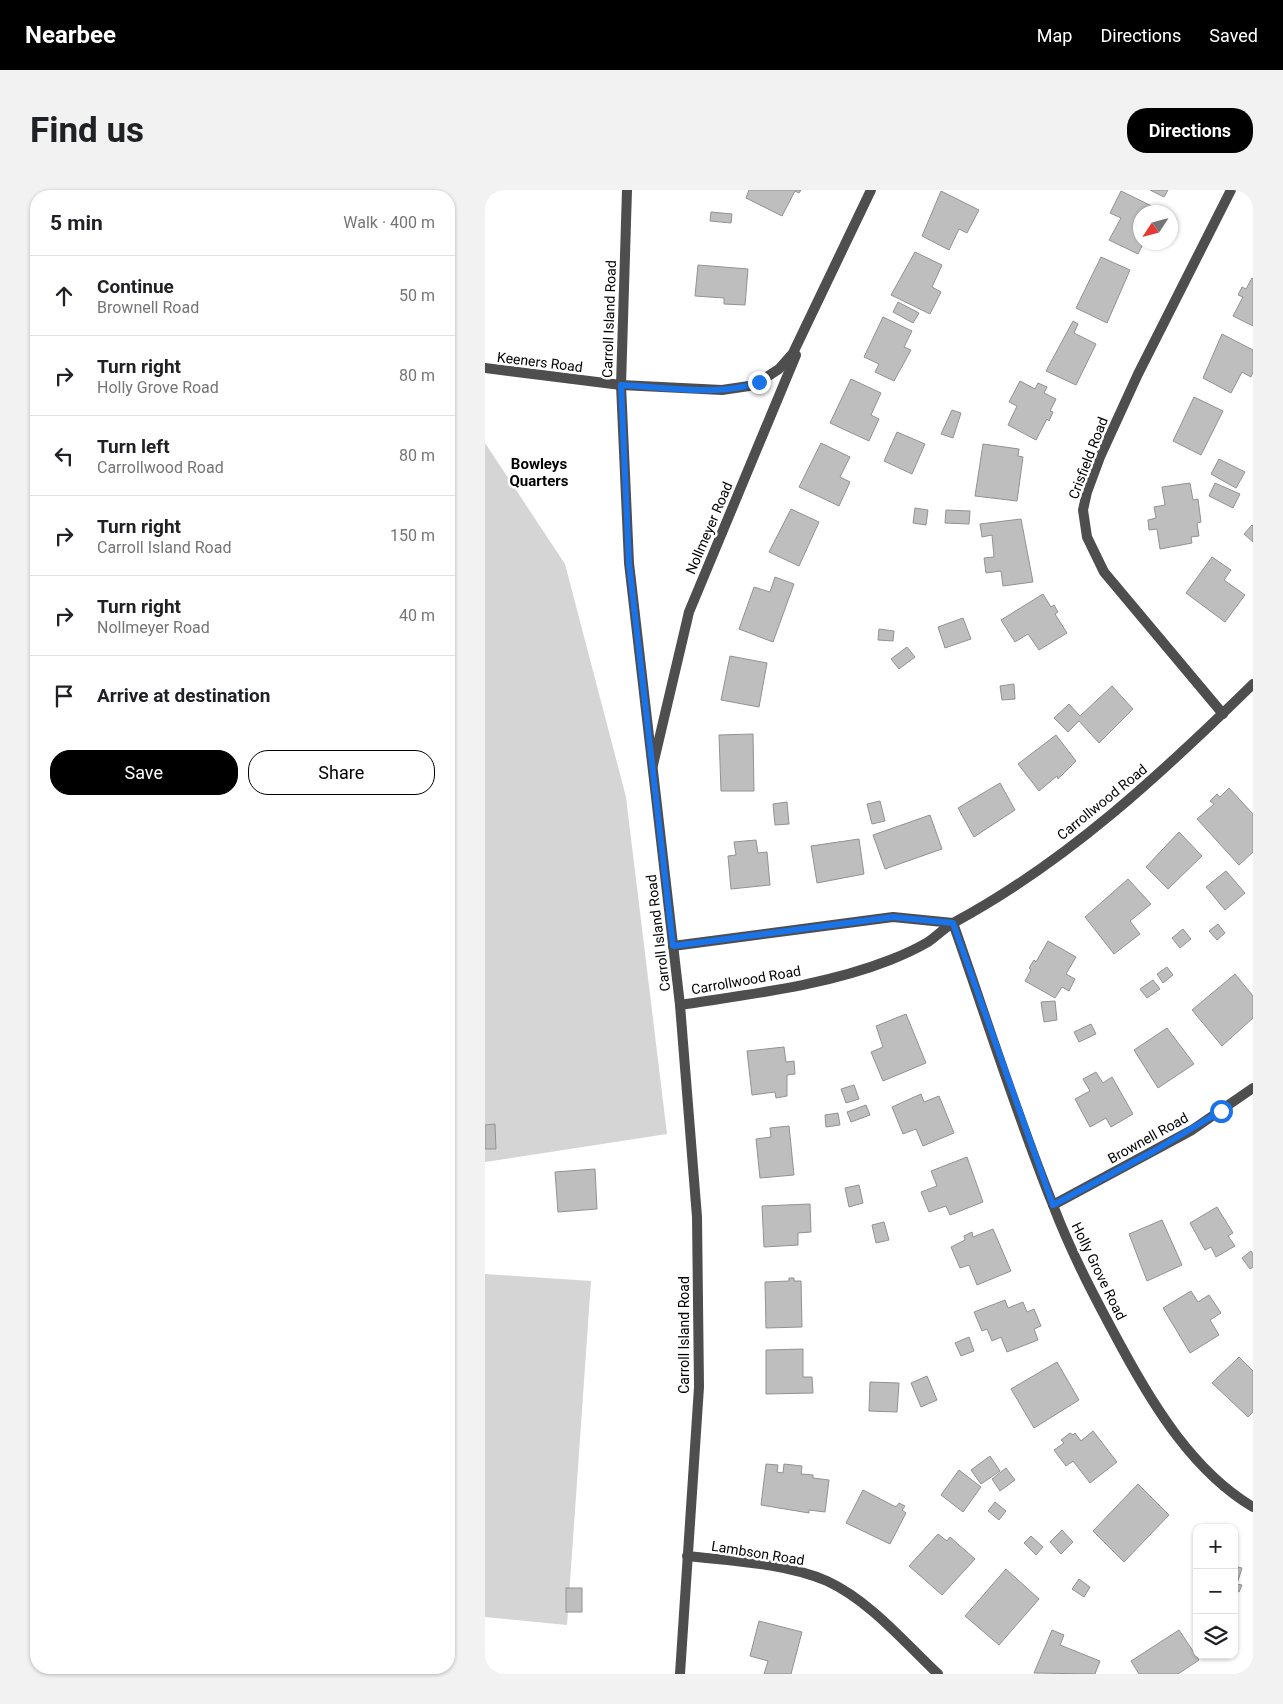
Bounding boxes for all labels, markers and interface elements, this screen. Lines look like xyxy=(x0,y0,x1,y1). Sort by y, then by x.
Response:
text: Nearbee xyxy=(25,21,116,49)
text: Map xyxy=(1037,25,1072,46)
text: Directions xyxy=(1100,25,1181,46)
text: Saved xyxy=(1209,25,1258,46)
button: Directions xyxy=(1127,108,1253,153)
text: Find us xyxy=(30,110,144,151)
north arrow xyxy=(1133,205,1178,250)
text: 5 min xyxy=(50,211,103,235)
text: Walk · 400 m xyxy=(343,213,435,232)
street label: Carroll Island Road xyxy=(599,260,619,378)
text: Continue xyxy=(97,275,174,298)
icon: ahead xyxy=(50,282,78,310)
text: 50 m xyxy=(399,286,435,305)
text: Brownell Road xyxy=(97,298,199,317)
street label: Keeners Road xyxy=(496,349,584,375)
text: Turn right xyxy=(97,355,181,378)
icon: right xyxy=(50,362,78,390)
text: 80 m xyxy=(399,366,435,385)
route end xyxy=(748,371,771,394)
text: Holly Grove Road xyxy=(97,378,219,397)
street label: Crisfield Road xyxy=(1065,415,1111,501)
text: Turn left xyxy=(97,435,170,458)
icon: left xyxy=(50,442,78,470)
text: 80 m xyxy=(399,446,435,465)
district label: Bowleys Quarters xyxy=(509,455,569,490)
text: Carrollwood Road xyxy=(97,458,224,477)
street label: Nollmeyer Road xyxy=(682,479,736,577)
text: Turn right xyxy=(97,515,181,538)
icon: right xyxy=(50,522,78,550)
text: 150 m xyxy=(390,526,435,545)
text: Carroll Island Road xyxy=(97,538,231,557)
text: Turn right xyxy=(97,595,181,618)
icon: right xyxy=(50,602,78,630)
text: 40 m xyxy=(399,606,435,625)
text: Nollmeyer Road xyxy=(97,618,210,637)
icon: arrive xyxy=(50,682,78,710)
text: Arrive at destination xyxy=(97,684,270,707)
button: Save xyxy=(50,750,238,795)
button: Share xyxy=(248,750,435,795)
street label: Carrollwood Road xyxy=(1054,761,1150,843)
street label: Carroll Island Road xyxy=(643,874,673,992)
street label: Carrollwood Road xyxy=(690,962,802,998)
route start xyxy=(1210,1100,1233,1123)
street label: Brownell Road xyxy=(1105,1109,1191,1167)
street label: Holly Grove Road xyxy=(1068,1220,1130,1322)
street label: Carroll Island Road xyxy=(676,1276,692,1394)
map controls xyxy=(1193,1524,1238,1659)
button: + xyxy=(1193,1524,1238,1569)
street label: Lambson Road xyxy=(710,1538,806,1568)
button: − xyxy=(1193,1569,1238,1614)
button: layers xyxy=(1193,1614,1238,1659)

